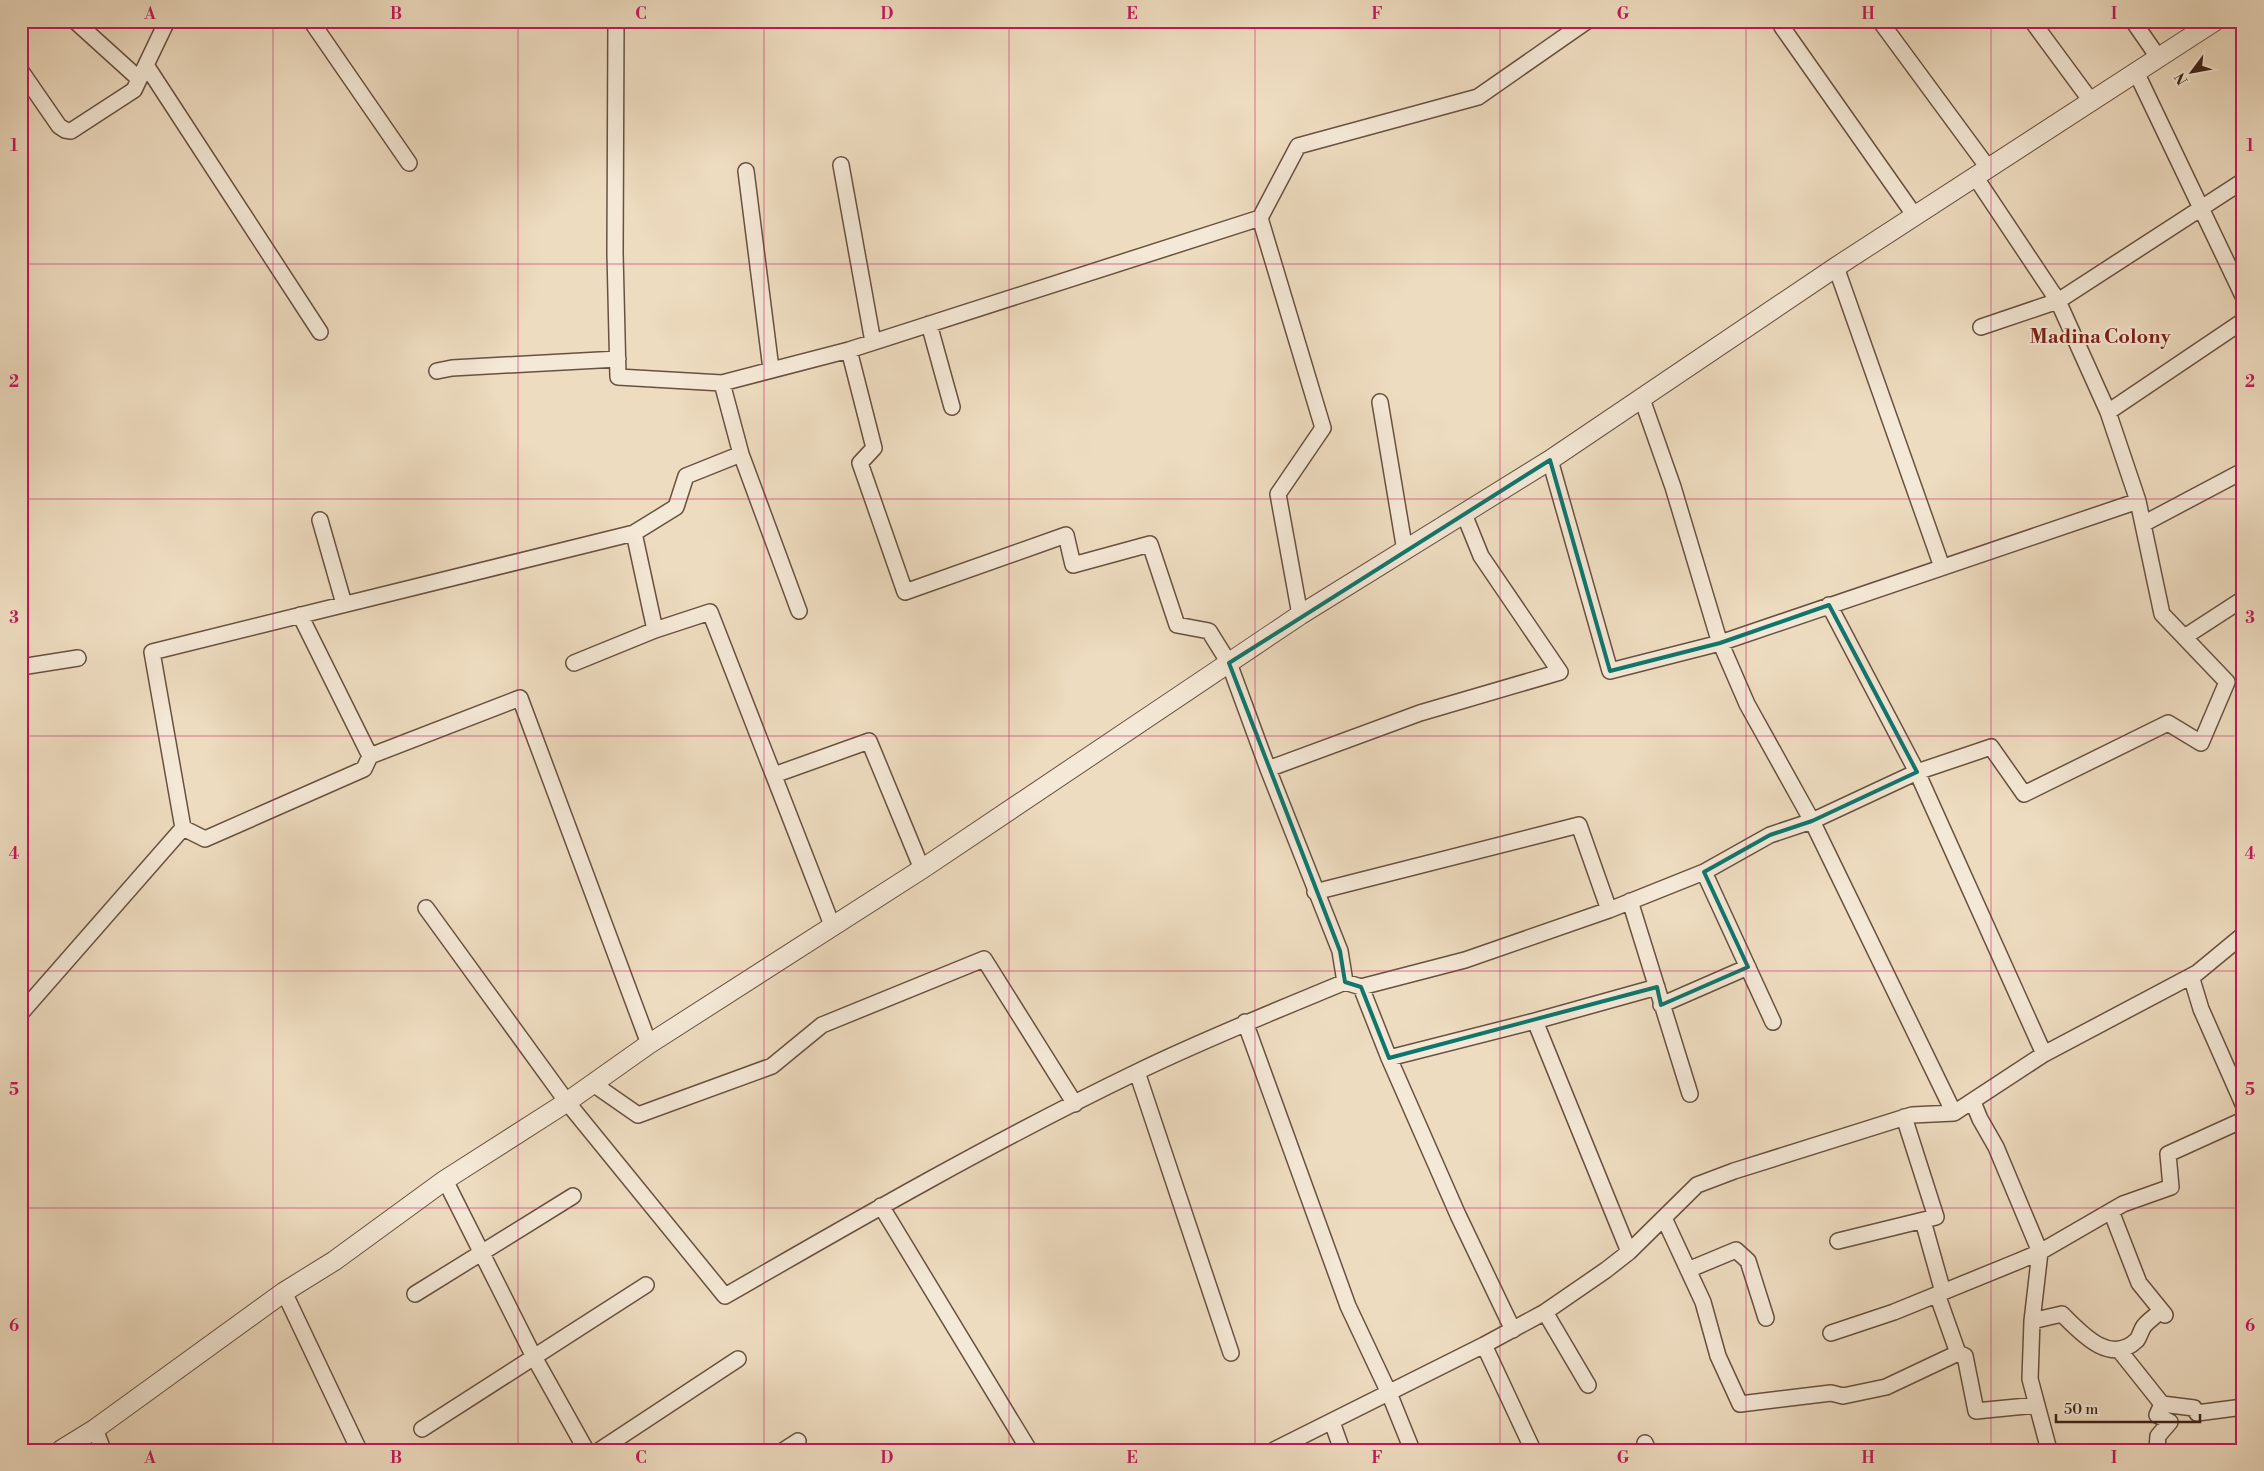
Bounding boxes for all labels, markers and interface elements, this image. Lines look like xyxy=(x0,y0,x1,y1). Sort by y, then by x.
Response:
text: A xyxy=(143,4,156,24)
text: B xyxy=(390,4,402,24)
text: C xyxy=(635,4,647,24)
text: D xyxy=(881,4,894,24)
text: E xyxy=(1126,4,1138,24)
text: F xyxy=(1371,4,1383,24)
text: G xyxy=(1617,4,1630,24)
text: H xyxy=(1861,4,1875,24)
text: I xyxy=(2111,4,2117,24)
north arrow xyxy=(2166,48,2216,98)
text: N xyxy=(2171,69,2192,88)
text: 1 xyxy=(10,136,18,156)
text: 1 xyxy=(2246,136,2254,156)
district label: Madina Colony xyxy=(2029,325,2172,350)
text: 2 xyxy=(9,372,19,392)
text: 2 xyxy=(2245,372,2255,392)
text: 3 xyxy=(9,608,19,628)
text: 3 xyxy=(2245,608,2255,628)
text: 4 xyxy=(9,844,20,864)
text: 4 xyxy=(2245,844,2256,864)
text: 5 xyxy=(9,1080,19,1100)
text: 5 xyxy=(2245,1080,2255,1100)
text: 6 xyxy=(9,1316,19,1336)
text: 6 xyxy=(2245,1316,2255,1336)
scale bar xyxy=(2056,1391,2200,1423)
text: 50 m xyxy=(2064,1400,2098,1419)
text: A xyxy=(143,1448,156,1468)
text: B xyxy=(390,1448,402,1468)
text: C xyxy=(635,1448,647,1468)
text: D xyxy=(881,1448,894,1468)
text: E xyxy=(1126,1448,1138,1468)
text: F xyxy=(1371,1448,1383,1468)
text: G xyxy=(1617,1448,1630,1468)
text: H xyxy=(1861,1448,1875,1468)
text: I xyxy=(2111,1448,2117,1468)

